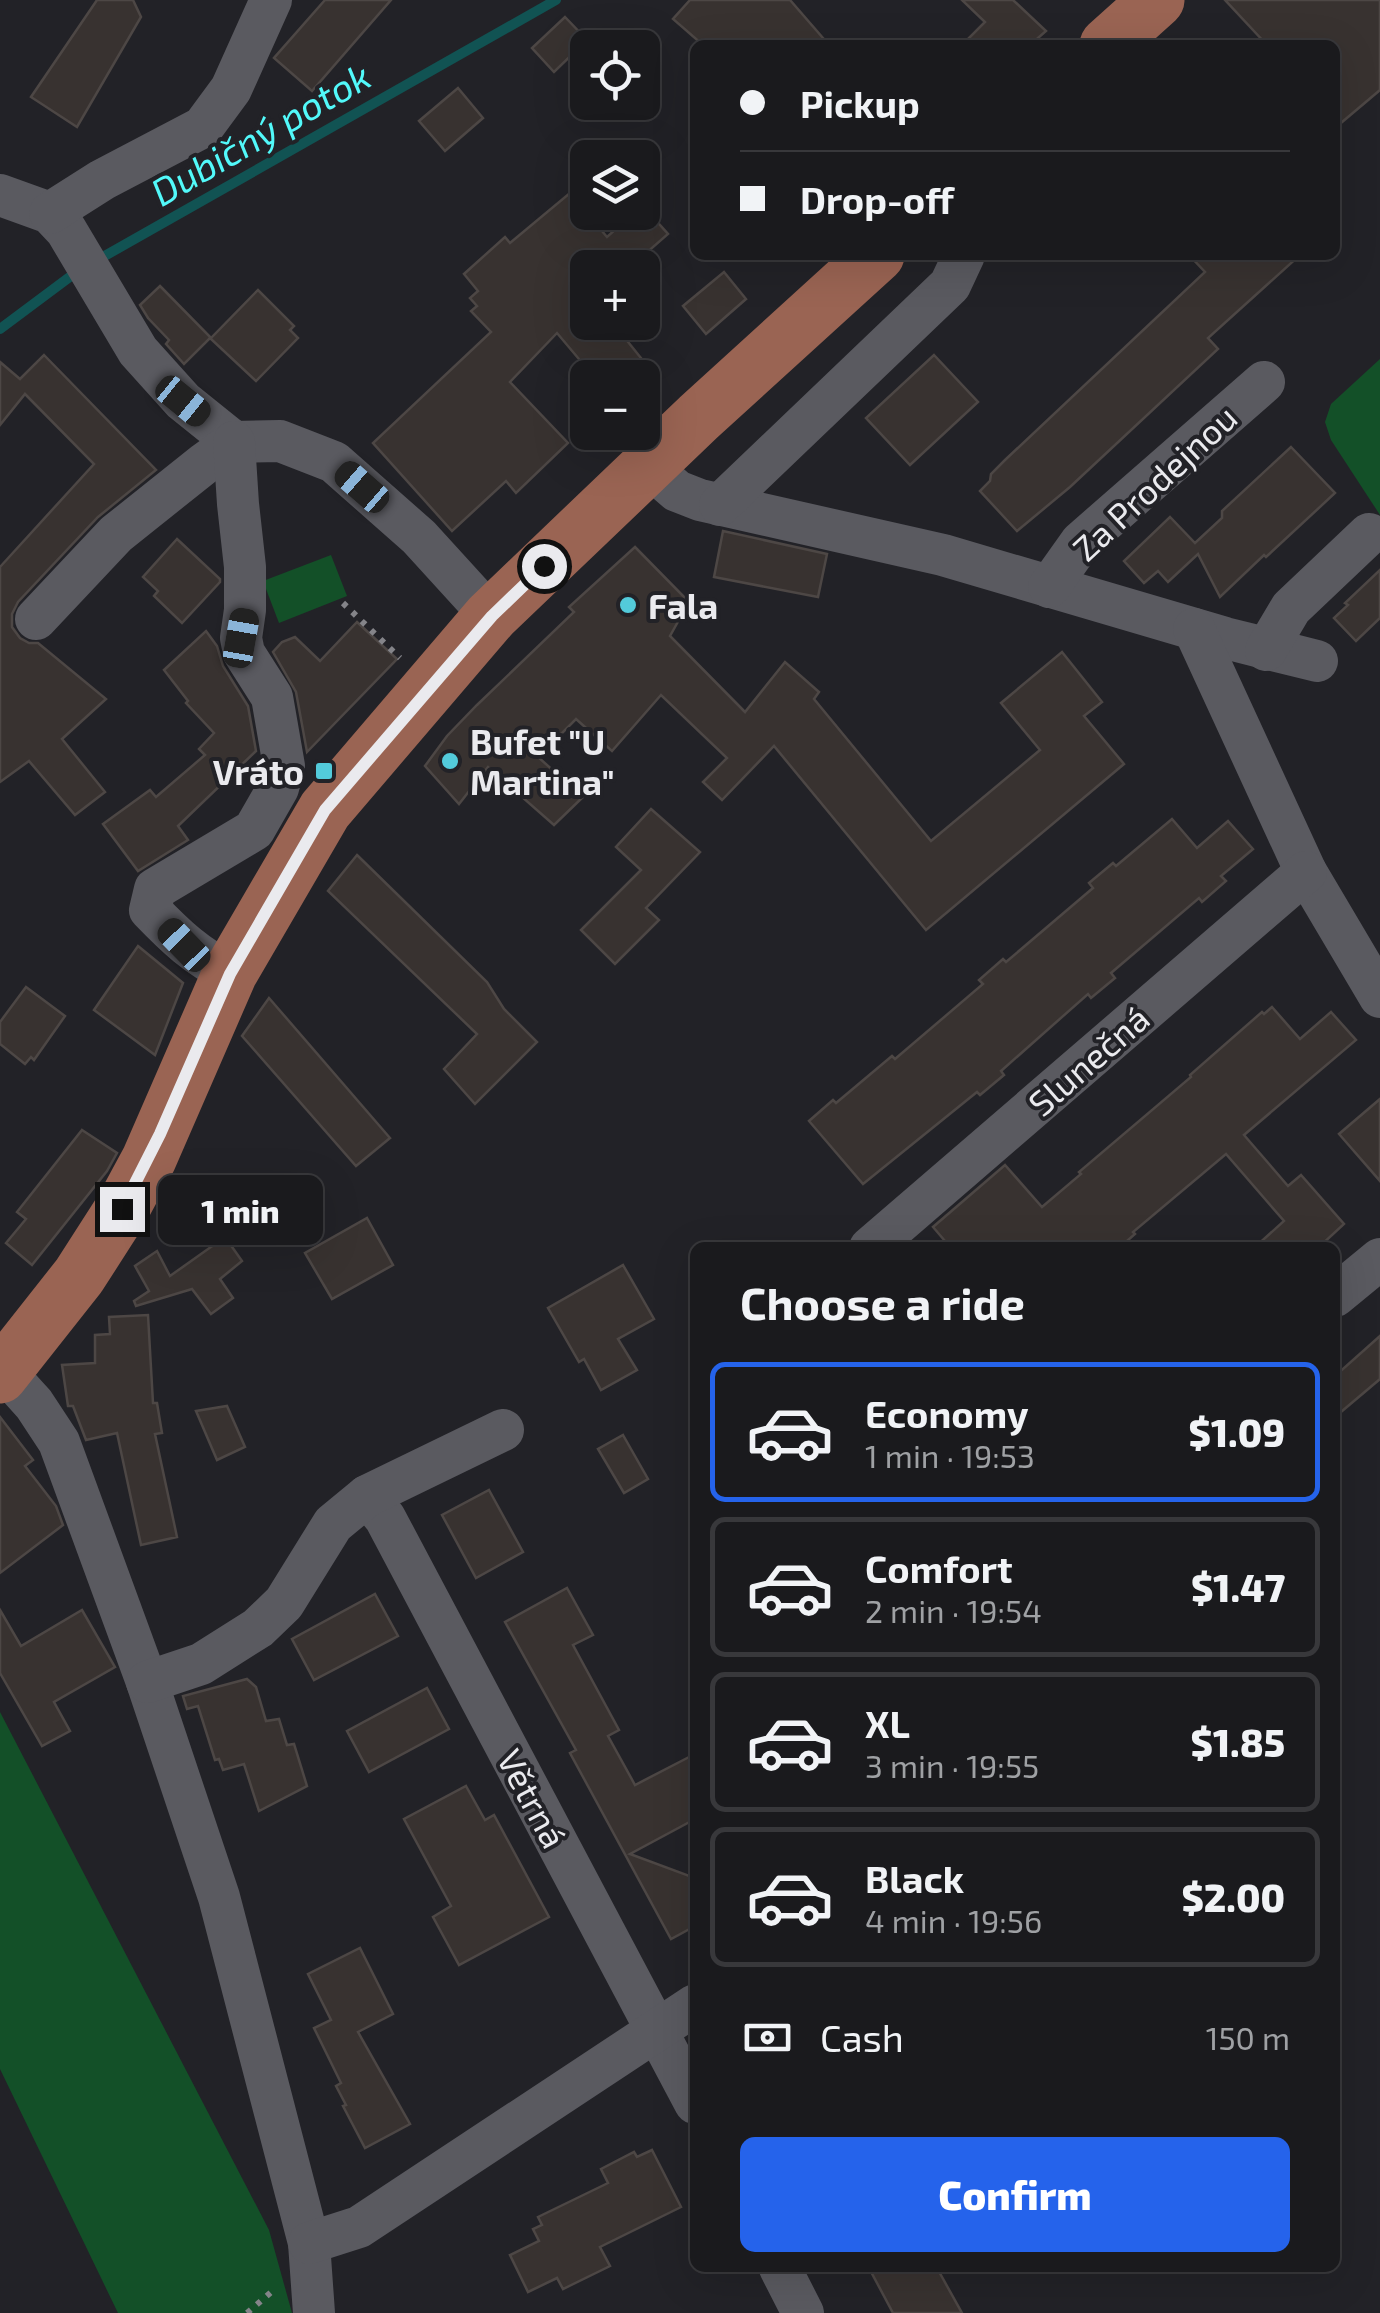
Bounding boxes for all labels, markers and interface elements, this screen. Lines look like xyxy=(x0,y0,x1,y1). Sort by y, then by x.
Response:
map controls xyxy=(570,30,660,450)
button: locate xyxy=(570,30,660,120)
water label: Dubičný potok xyxy=(142,52,378,214)
text: Pickup xyxy=(800,80,920,126)
button: layers xyxy=(570,140,660,230)
text: Drop-off xyxy=(800,176,954,222)
button: + xyxy=(570,250,660,340)
button: − xyxy=(570,360,660,450)
car xyxy=(150,370,216,432)
street label: Za Prodejnou xyxy=(1063,395,1245,569)
car xyxy=(330,456,394,518)
route start xyxy=(522,544,567,589)
place label: Fala xyxy=(648,584,718,626)
marker: Fala xyxy=(617,594,639,616)
car xyxy=(221,606,261,670)
place label: Bufet "U Martina" xyxy=(470,720,615,802)
place label: Vráto xyxy=(213,750,304,792)
marker: Bufet "U Martina" xyxy=(439,750,461,772)
marker: Vráto xyxy=(313,760,335,782)
car xyxy=(152,913,216,977)
street label: Slunečná xyxy=(1019,996,1157,1124)
callout: 1 min xyxy=(157,1174,322,1244)
route end xyxy=(100,1187,145,1232)
text: 1 min xyxy=(201,1191,280,1229)
text: Choose a ride xyxy=(740,1275,1025,1329)
icon: car xyxy=(745,1387,835,1477)
text: Economy xyxy=(865,1390,1029,1436)
text: $1.09 xyxy=(1189,1409,1285,1455)
text: 1 min · 19:53 xyxy=(865,1436,1035,1474)
icon: car xyxy=(745,1542,835,1632)
text: Comfort xyxy=(865,1545,1013,1591)
text: $1.47 xyxy=(1191,1564,1285,1610)
text: 2 min · 19:54 xyxy=(865,1591,1042,1629)
icon: car xyxy=(745,1697,835,1787)
text: XL xyxy=(865,1700,910,1746)
text: $1.85 xyxy=(1191,1719,1285,1765)
street label: Větrná xyxy=(490,1741,576,1855)
text: 3 min · 19:55 xyxy=(865,1746,1039,1784)
icon: car xyxy=(745,1852,835,1942)
text: Black xyxy=(865,1855,964,1901)
text: $2.00 xyxy=(1182,1874,1285,1920)
text: 4 min · 19:56 xyxy=(865,1901,1042,1939)
icon: cash xyxy=(740,2010,795,2065)
text: Cash xyxy=(820,2014,904,2060)
text: 150 m xyxy=(1206,2018,1290,2056)
button: Confirm xyxy=(740,2137,1290,2252)

